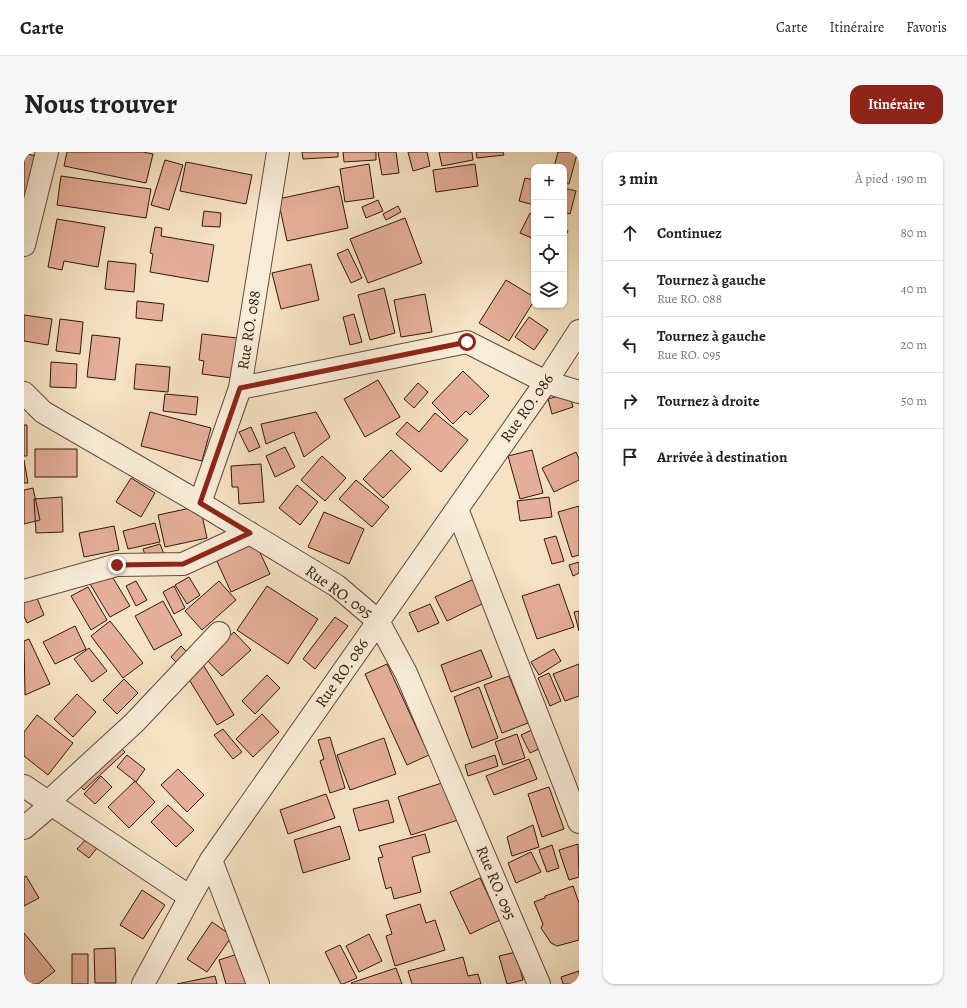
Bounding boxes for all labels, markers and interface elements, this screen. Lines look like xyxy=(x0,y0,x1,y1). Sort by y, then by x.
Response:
text: Carte xyxy=(20,15,64,41)
text: Carte xyxy=(776,18,807,37)
text: Itinéraire xyxy=(829,18,884,37)
text: Favoris xyxy=(906,18,947,37)
text: Nous trouver xyxy=(24,85,177,123)
button: Itinéraire xyxy=(850,85,943,124)
map controls xyxy=(531,164,567,308)
button: + xyxy=(531,164,567,200)
text: 3 min xyxy=(619,167,658,190)
text: À pied · 190 m xyxy=(855,170,927,187)
button: − xyxy=(531,200,567,236)
icon: ahead xyxy=(619,222,641,244)
text: Continuez xyxy=(657,223,722,243)
text: 80 m xyxy=(900,224,927,241)
button: locate xyxy=(531,236,567,272)
text: Tournez à gauche xyxy=(657,270,766,290)
button: layers xyxy=(531,272,567,308)
icon: left xyxy=(619,278,641,300)
text: 40 m xyxy=(901,280,927,297)
street label: Rue RO. 088 xyxy=(232,289,266,371)
text: Rue RO. 088 xyxy=(657,290,722,307)
text: Tournez à gauche xyxy=(657,326,766,346)
route start xyxy=(458,333,476,351)
icon: left xyxy=(619,334,641,356)
text: 20 m xyxy=(901,336,927,353)
text: Rue RO. 095 xyxy=(657,346,721,363)
street label: Rue RO. 086 xyxy=(495,369,559,447)
icon: right xyxy=(619,390,641,412)
text: Tournez à droite xyxy=(657,391,760,411)
text: 50 m xyxy=(901,392,927,409)
icon: arrive xyxy=(619,446,641,468)
text: Arrivée à destination xyxy=(657,447,788,467)
route end xyxy=(108,556,126,574)
street label: Rue RO. 095 xyxy=(301,560,377,624)
street label: Rue RO. 086 xyxy=(310,634,374,712)
street label: Rue RO. 095 xyxy=(471,843,522,924)

